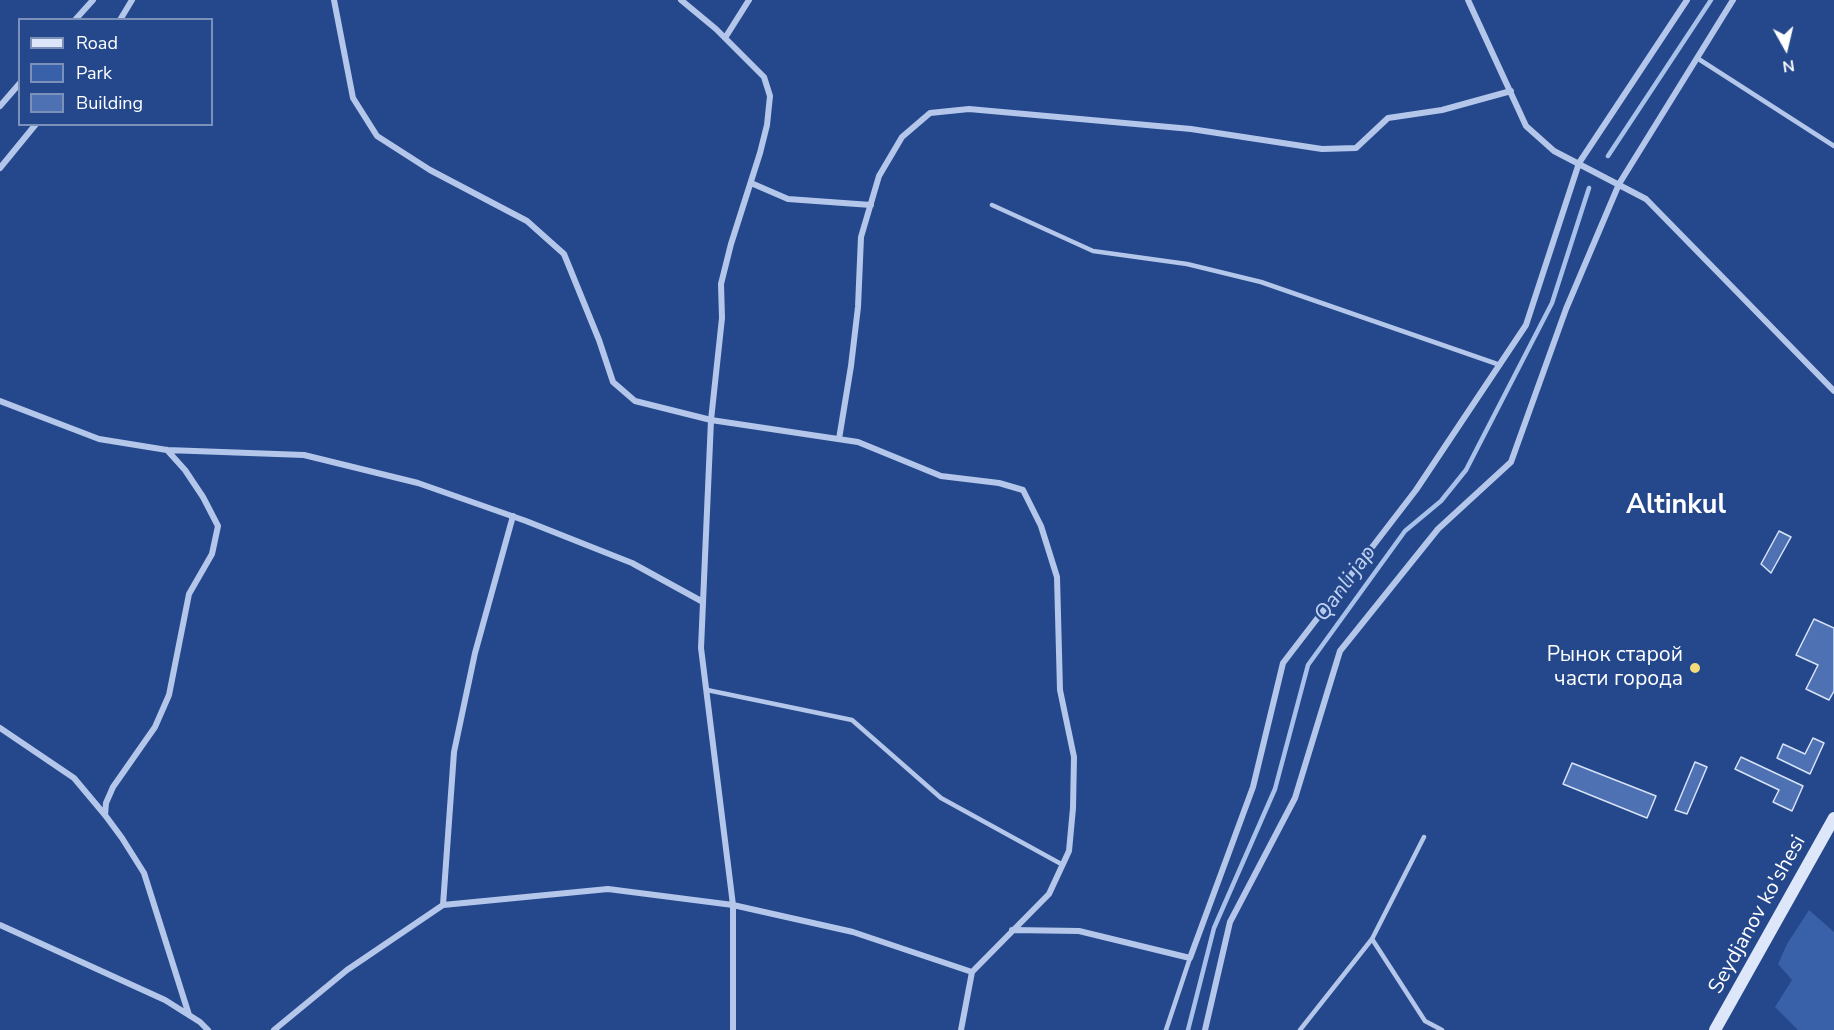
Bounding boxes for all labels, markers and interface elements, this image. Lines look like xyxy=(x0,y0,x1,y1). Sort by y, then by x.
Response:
legend xyxy=(18,18,213,126)
north arrow xyxy=(1756,18,1816,78)
text: Road xyxy=(76,31,118,55)
text: N xyxy=(1781,54,1796,78)
text: Park xyxy=(76,61,112,85)
text: Building xyxy=(76,91,143,115)
district label: Altinkul xyxy=(1626,490,1726,522)
water label: Qanli jap xyxy=(1309,541,1383,627)
place label: Рынок старой части города xyxy=(1547,643,1683,693)
marker: Рынок старой части города xyxy=(1688,661,1702,675)
street label: Seydjanov ko'shesi xyxy=(1704,831,1812,999)

